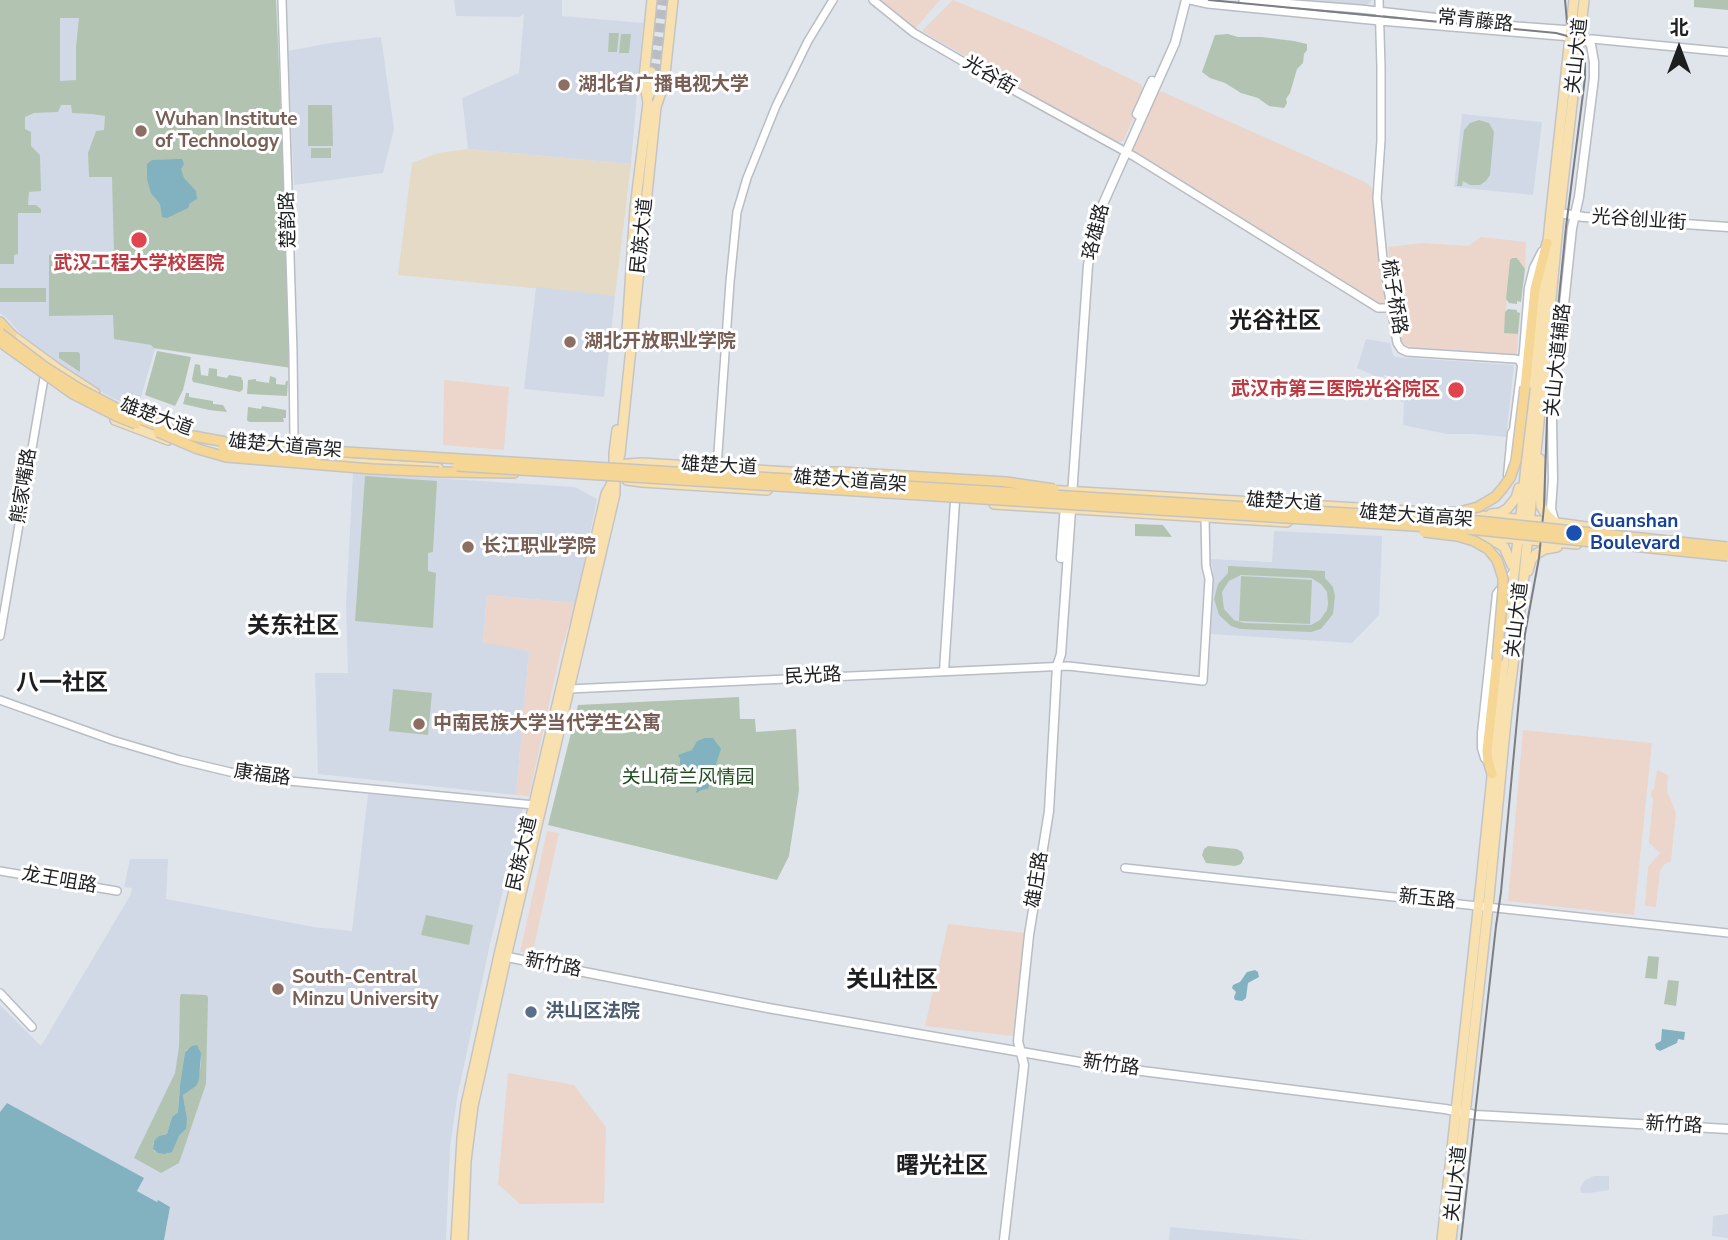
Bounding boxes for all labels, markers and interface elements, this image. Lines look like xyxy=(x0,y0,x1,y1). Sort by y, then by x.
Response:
street label: 常青藤路 xyxy=(1436,7,1514,37)
north arrow xyxy=(1644,14,1714,84)
text: 北 xyxy=(1669,15,1689,41)
street label: 关山大道 xyxy=(1563,17,1593,95)
street label: 光谷街 xyxy=(959,52,1019,100)
place label: 湖北省广播电视大学 xyxy=(578,74,749,96)
marker: 湖北省广播电视大学 xyxy=(556,77,572,93)
place label: Wuhan Institute of Technology xyxy=(155,109,298,153)
marker: Wuhan Institute of Technology xyxy=(133,123,149,139)
street label: 楚韵路 xyxy=(277,191,301,249)
street label: 民族大道 xyxy=(628,197,658,275)
street label: 珞雄路 xyxy=(1079,202,1115,262)
street label: 光谷创业街 xyxy=(1591,206,1687,236)
marker: 武汉工程大学校医院 xyxy=(129,230,149,250)
place label: 武汉工程大学校医院 xyxy=(54,253,224,275)
street label: 梳子桥路 xyxy=(1376,258,1410,336)
street label: 关山大道辅路 xyxy=(1542,302,1576,418)
district label: 光谷社区 xyxy=(1229,308,1321,336)
place label: 湖北开放职业学院 xyxy=(584,331,736,353)
marker: 湖北开放职业学院 xyxy=(562,334,578,350)
place label: 武汉市第三医院光谷院区 xyxy=(1231,379,1440,401)
marker: 武汉市第三医院光谷院区 xyxy=(1446,380,1466,400)
street label: 雄楚大道 xyxy=(116,394,196,442)
street label: 雄楚大道高架 xyxy=(227,431,343,463)
street label: 熊家嘴路 xyxy=(8,447,42,525)
street label: 雄楚大道 xyxy=(680,454,758,480)
street label: 雄楚大道高架 xyxy=(792,467,908,497)
street label: 雄楚大道 xyxy=(1245,490,1323,516)
street label: 雄楚大道高架 xyxy=(1358,502,1474,532)
place label: Guanshan Boulevard xyxy=(1590,511,1680,555)
marker: Guanshan Boulevard xyxy=(1564,523,1584,543)
place label: 长江职业学院 xyxy=(482,536,596,558)
marker: 长江职业学院 xyxy=(460,539,476,555)
street label: 关山大道 xyxy=(1502,581,1534,659)
district label: 关东社区 xyxy=(247,613,339,641)
street label: 民光路 xyxy=(784,664,842,690)
district label: 八一社区 xyxy=(16,670,108,698)
place label: 中南民族大学当代学生公寓 xyxy=(433,713,661,735)
marker: 中南民族大学当代学生公寓 xyxy=(411,716,427,732)
street label: 康福路 xyxy=(232,761,292,791)
park label: 关山荷兰风情园 xyxy=(622,767,754,789)
street label: 民族大道 xyxy=(503,814,543,894)
street label: 雄庄路 xyxy=(1022,850,1054,910)
street label: 龙王咀路 xyxy=(20,863,98,899)
street label: 新玉路 xyxy=(1397,886,1457,914)
street label: 新竹路 xyxy=(523,949,583,983)
place label: South-Central Minzu University xyxy=(292,967,439,1011)
district label: 关山社区 xyxy=(846,967,938,995)
marker: South-Central Minzu University xyxy=(270,981,286,997)
place label: 洪山区法院 xyxy=(545,1001,640,1023)
marker: 洪山区法院 xyxy=(523,1004,539,1020)
street label: 新竹路 xyxy=(1081,1051,1141,1081)
street label: 新竹路 xyxy=(1645,1113,1703,1139)
street label: 关山大道 xyxy=(1442,1145,1472,1223)
district label: 曙光社区 xyxy=(896,1153,988,1181)

